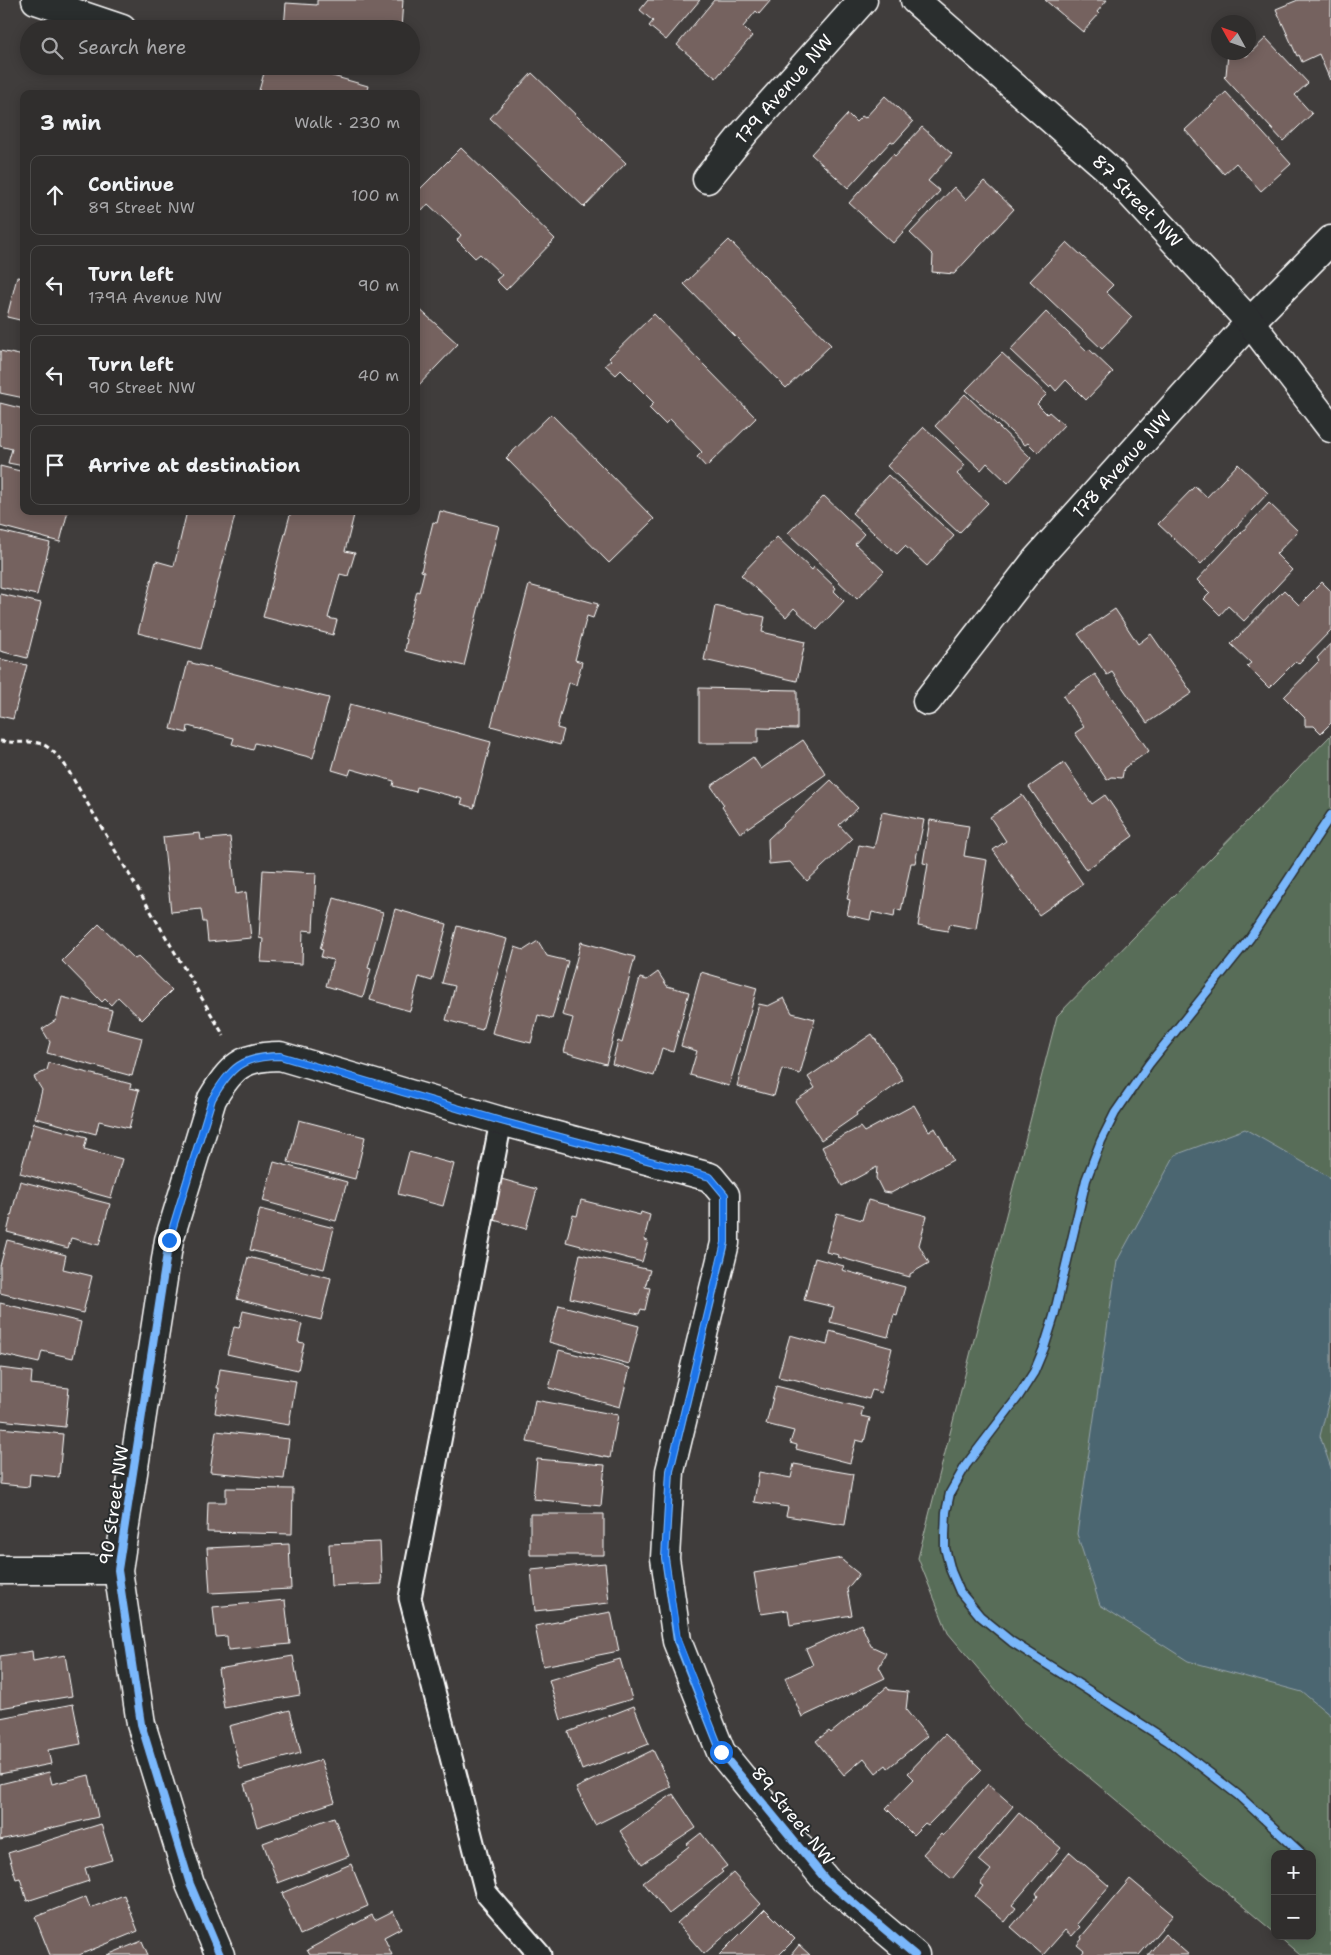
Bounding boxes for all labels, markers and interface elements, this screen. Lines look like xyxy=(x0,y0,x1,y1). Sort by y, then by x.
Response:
north arrow xyxy=(1211,15,1256,60)
search box xyxy=(20,20,420,75)
street label: 179 Avenue NW xyxy=(730,29,838,149)
icon: search xyxy=(38,34,66,62)
text: Search here xyxy=(78,35,187,60)
text: 3 min xyxy=(40,109,101,137)
text: Walk · 230 m xyxy=(294,112,400,133)
street label: 87 Street NW xyxy=(1087,149,1187,253)
text: Continue xyxy=(88,172,174,197)
icon: ahead xyxy=(41,181,69,209)
text: 100 m xyxy=(351,185,399,206)
text: 89 Street NW xyxy=(88,197,195,218)
text: Turn left xyxy=(88,262,174,287)
icon: left xyxy=(41,271,69,299)
text: 90 m xyxy=(358,275,399,296)
text: 179A Avenue NW xyxy=(88,287,222,308)
text: Turn left xyxy=(88,352,174,377)
icon: left xyxy=(41,361,69,389)
text: 40 m xyxy=(357,365,399,386)
text: 90 Street NW xyxy=(88,377,196,398)
street label: 178 Avenue NW xyxy=(1067,405,1177,523)
icon: arrive xyxy=(41,451,69,479)
text: Arrive at destination xyxy=(88,453,300,478)
route end xyxy=(158,1229,181,1252)
street label: 90 Street NW xyxy=(94,1443,134,1567)
route start xyxy=(710,1741,733,1764)
street label: 89 Street NW xyxy=(746,1762,840,1870)
map controls xyxy=(1271,1850,1316,1940)
button: + xyxy=(1271,1850,1316,1895)
button: − xyxy=(1271,1895,1316,1940)

